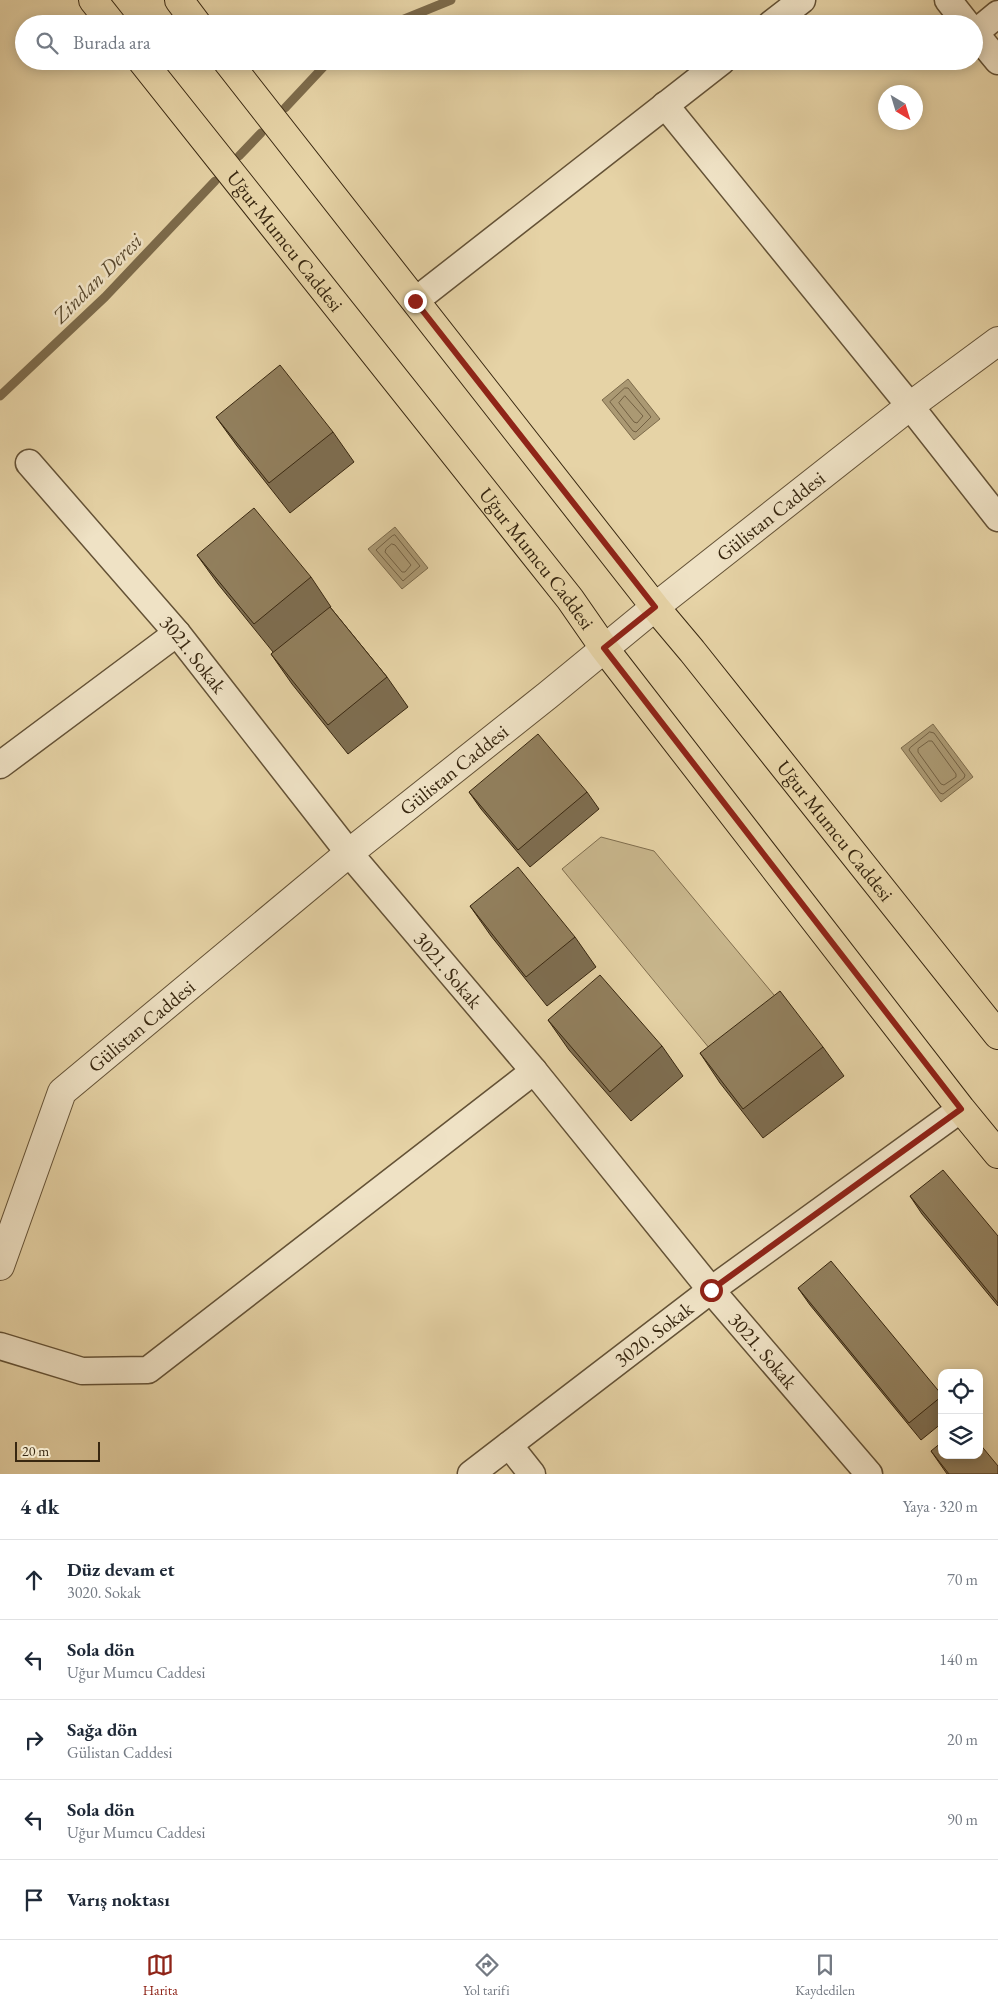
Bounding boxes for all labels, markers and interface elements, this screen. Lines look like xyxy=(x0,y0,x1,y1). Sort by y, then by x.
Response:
search box xyxy=(15,15,983,70)
icon: search xyxy=(33,29,61,57)
text: Burada ara xyxy=(73,30,151,55)
north arrow xyxy=(878,85,923,130)
street label: Uğur Mumcu Caddesi xyxy=(221,165,349,317)
water label: Zindan Deresi xyxy=(46,227,148,329)
route end xyxy=(404,290,427,313)
street label: Gülistan Caddesi xyxy=(711,465,830,567)
street label: Uğur Mumcu Caddesi xyxy=(473,482,600,635)
street label: 3021. Sokak xyxy=(154,610,233,699)
street label: Gülistan Caddesi xyxy=(394,719,514,821)
street label: Uğur Mumcu Caddesi xyxy=(771,755,899,907)
street label: 3021. Sokak xyxy=(408,926,489,1014)
street label: Gülistan Caddesi xyxy=(82,974,200,1078)
route start xyxy=(700,1279,723,1302)
street label: 3020. Sokak xyxy=(609,1295,699,1373)
street label: 3021. Sokak xyxy=(723,1307,803,1395)
map controls xyxy=(938,1369,983,1459)
button: locate xyxy=(938,1369,983,1414)
button: layers xyxy=(938,1414,983,1459)
scale bar xyxy=(15,1439,100,1462)
text: 20 m xyxy=(22,1442,49,1460)
text: 4 dk xyxy=(20,1493,59,1520)
text: Yaya · 320 m xyxy=(903,1496,978,1517)
text: Düz devam et xyxy=(67,1557,175,1582)
icon: ahead xyxy=(20,1566,48,1594)
text: 70 m xyxy=(947,1569,978,1590)
text: 3020. Sokak xyxy=(67,1582,141,1603)
text: Sola dön xyxy=(67,1637,135,1662)
icon: left xyxy=(20,1646,48,1674)
text: 140 m xyxy=(939,1649,978,1670)
text: Uğur Mumcu Caddesi xyxy=(67,1662,205,1683)
text: Sağa dön xyxy=(67,1717,138,1742)
icon: right xyxy=(20,1726,48,1754)
text: 20 m xyxy=(947,1729,978,1750)
text: Gülistan Caddesi xyxy=(67,1742,172,1763)
text: Sola dön xyxy=(67,1797,135,1822)
icon: left xyxy=(20,1806,48,1834)
text: 90 m xyxy=(947,1809,978,1830)
text: Uğur Mumcu Caddesi xyxy=(67,1822,205,1843)
icon: arrive xyxy=(20,1886,48,1914)
text: Varış noktası xyxy=(67,1887,170,1912)
tab: Harita xyxy=(143,1951,178,1999)
tab: Yol tarifi xyxy=(463,1951,510,1999)
tab: Kaydedilen xyxy=(795,1951,855,1999)

